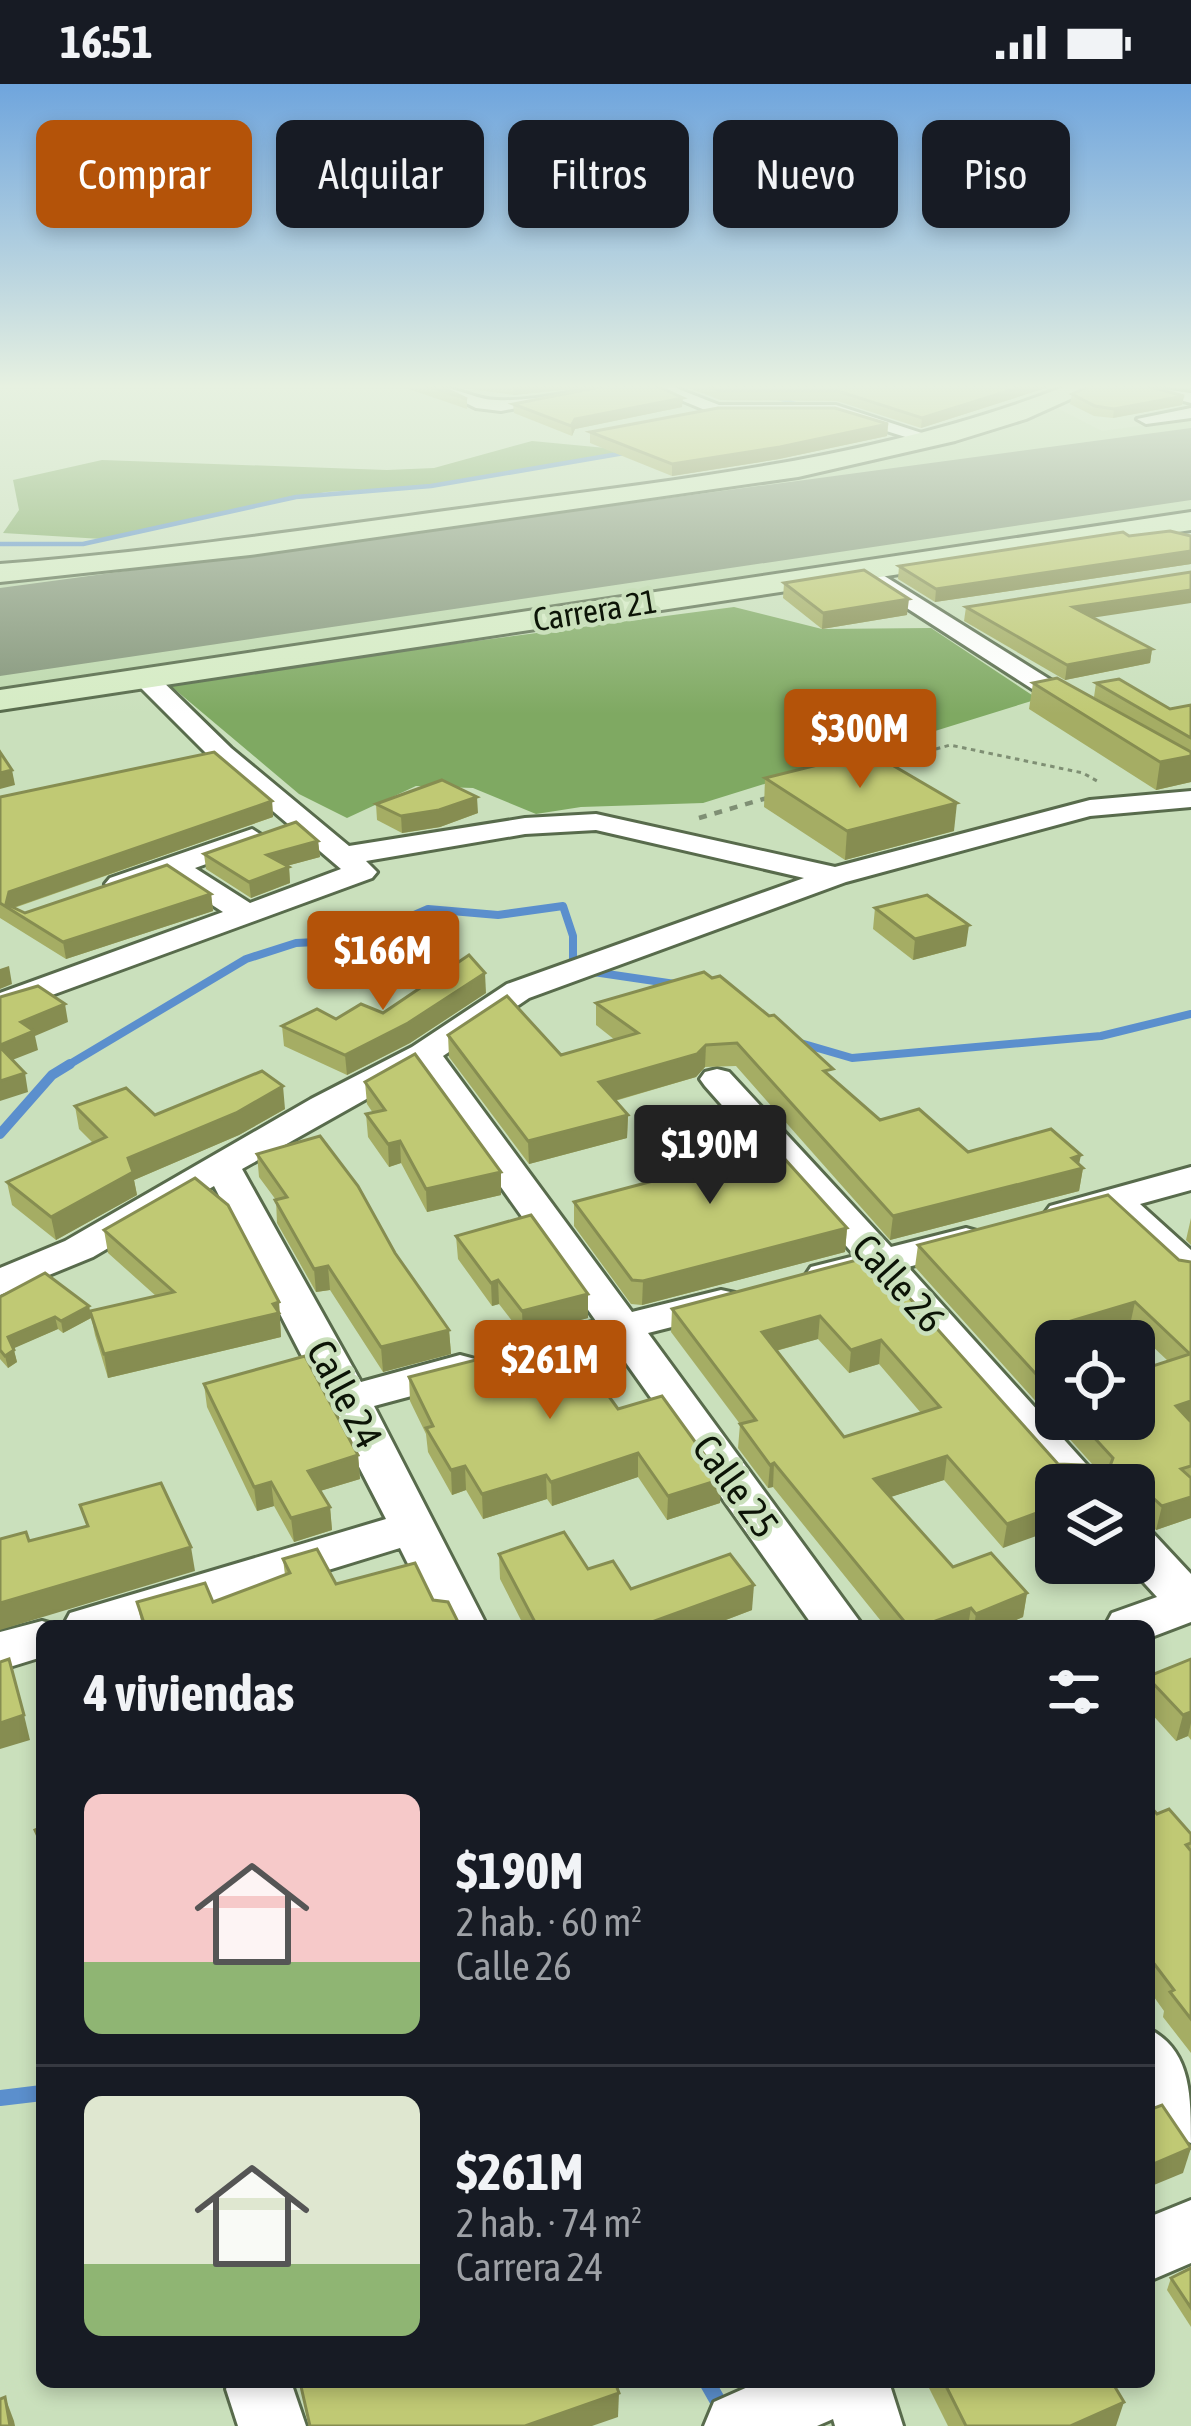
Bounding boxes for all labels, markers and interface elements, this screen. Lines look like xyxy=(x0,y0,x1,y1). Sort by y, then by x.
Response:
text: 16:51 xyxy=(60,16,153,68)
chip: Comprar xyxy=(36,120,252,228)
chip: Alquilar xyxy=(276,120,484,228)
chip: Filtros xyxy=(508,120,689,228)
chip: Nuevo xyxy=(713,120,898,228)
chip: Piso xyxy=(922,120,1070,228)
street label: Carrera 21 xyxy=(530,581,660,639)
pin: $300M xyxy=(776,689,944,791)
text: $300M xyxy=(811,706,909,750)
pin: $166M xyxy=(299,911,467,1013)
text: $166M xyxy=(334,928,432,972)
pin: $190M xyxy=(626,1105,794,1207)
text: $190M xyxy=(661,1122,759,1166)
street label: Calle 26 xyxy=(844,1225,954,1341)
pin: $261M xyxy=(466,1320,634,1422)
map controls xyxy=(1035,1320,1155,1584)
button: locate xyxy=(1035,1320,1155,1440)
street label: Calle 24 xyxy=(298,1333,392,1455)
text: $261M xyxy=(501,1337,599,1381)
street label: Calle 25 xyxy=(684,1426,788,1546)
button: layers xyxy=(1035,1464,1155,1584)
icon: filters xyxy=(1041,1659,1107,1725)
text: 4 viviendas xyxy=(84,1663,294,1722)
text: $190M xyxy=(456,1841,584,1900)
icon: home xyxy=(180,1842,324,1986)
text: 2 hab. · 60 m² xyxy=(456,1900,642,1944)
text: Calle 26 xyxy=(456,1944,572,1988)
text: $261M xyxy=(456,2142,584,2201)
icon: home xyxy=(180,2144,324,2288)
text: 2 hab. · 74 m² xyxy=(456,2201,642,2245)
text: Carrera 24 xyxy=(456,2245,603,2289)

